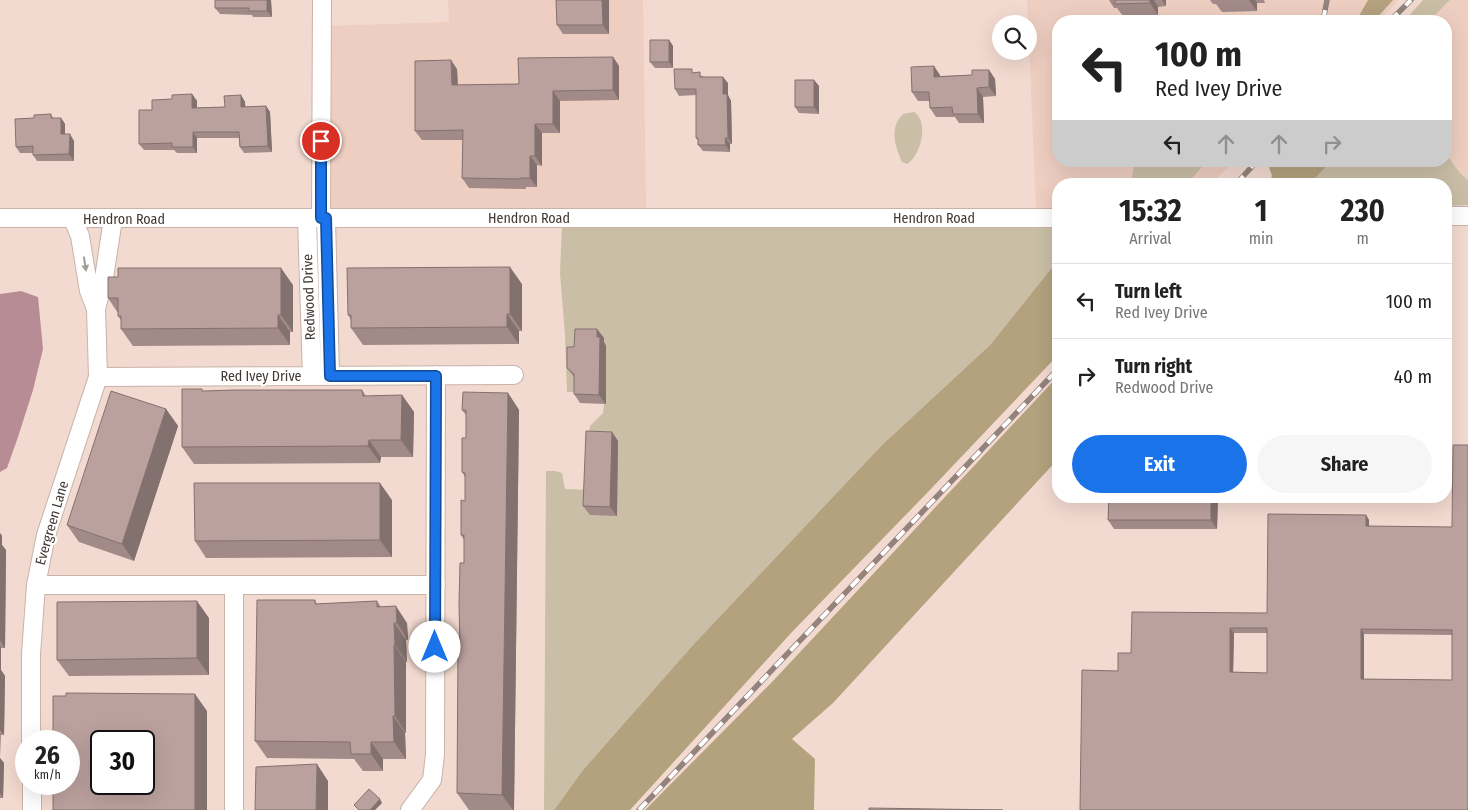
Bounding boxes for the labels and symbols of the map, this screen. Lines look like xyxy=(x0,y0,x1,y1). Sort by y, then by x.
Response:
pin xyxy=(300,120,342,162)
street label: Hendron Road xyxy=(488,210,570,227)
street label: Hendron Road xyxy=(893,210,975,227)
street label: Hendron Road xyxy=(83,211,165,228)
street label: Redwood Drive xyxy=(299,254,319,340)
one-way arrow xyxy=(81,256,89,272)
street label: Red Ivey Drive xyxy=(220,368,302,385)
street label: Evergreen Lane xyxy=(32,479,72,567)
position arrow xyxy=(408,620,460,672)
speed limit sign: 30 xyxy=(90,730,155,795)

